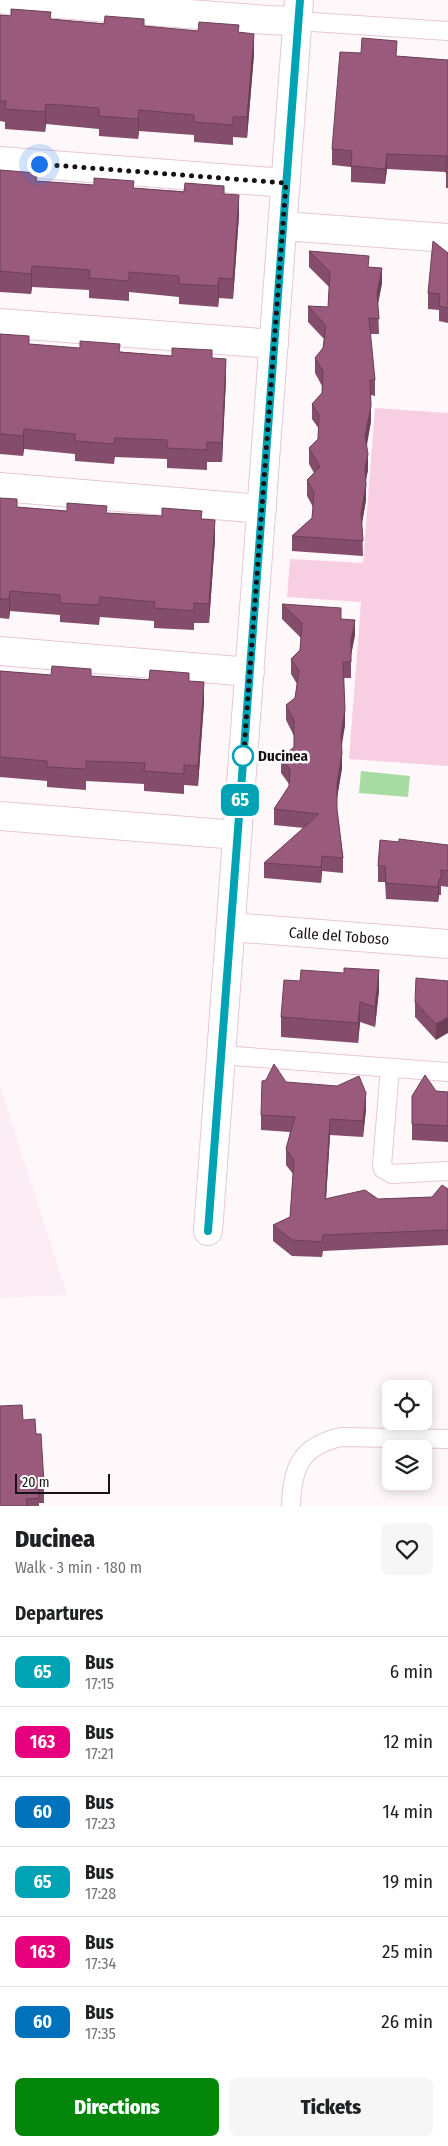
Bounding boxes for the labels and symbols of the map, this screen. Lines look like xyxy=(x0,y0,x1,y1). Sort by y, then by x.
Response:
your location xyxy=(27,152,52,177)
marker: Ducinea xyxy=(232,745,254,767)
place label: Ducinea xyxy=(258,747,308,765)
line badge: 65 xyxy=(218,784,262,816)
street label: Calle del Toboso xyxy=(288,924,390,948)
scale bar xyxy=(15,1471,110,1494)

